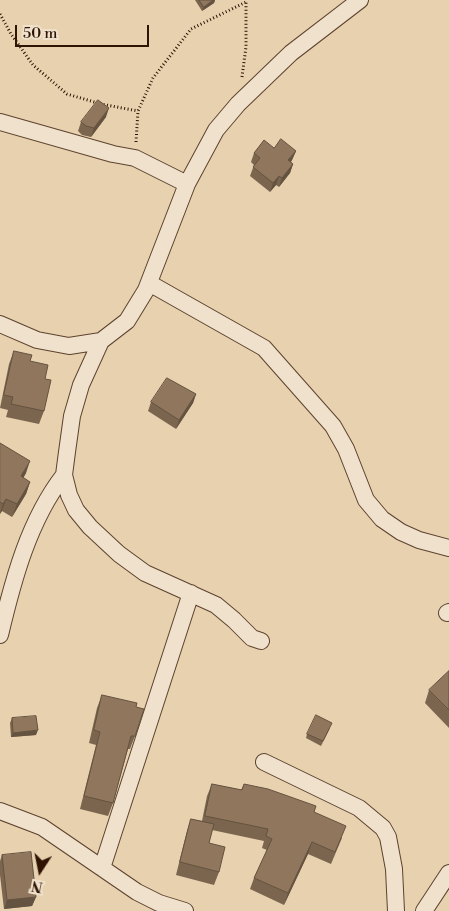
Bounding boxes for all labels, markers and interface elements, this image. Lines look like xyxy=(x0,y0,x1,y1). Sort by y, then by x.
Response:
scale bar xyxy=(18,15,151,47)
text: 50 m xyxy=(23,24,57,43)
north arrow xyxy=(15,846,65,896)
text: N xyxy=(30,876,44,896)

